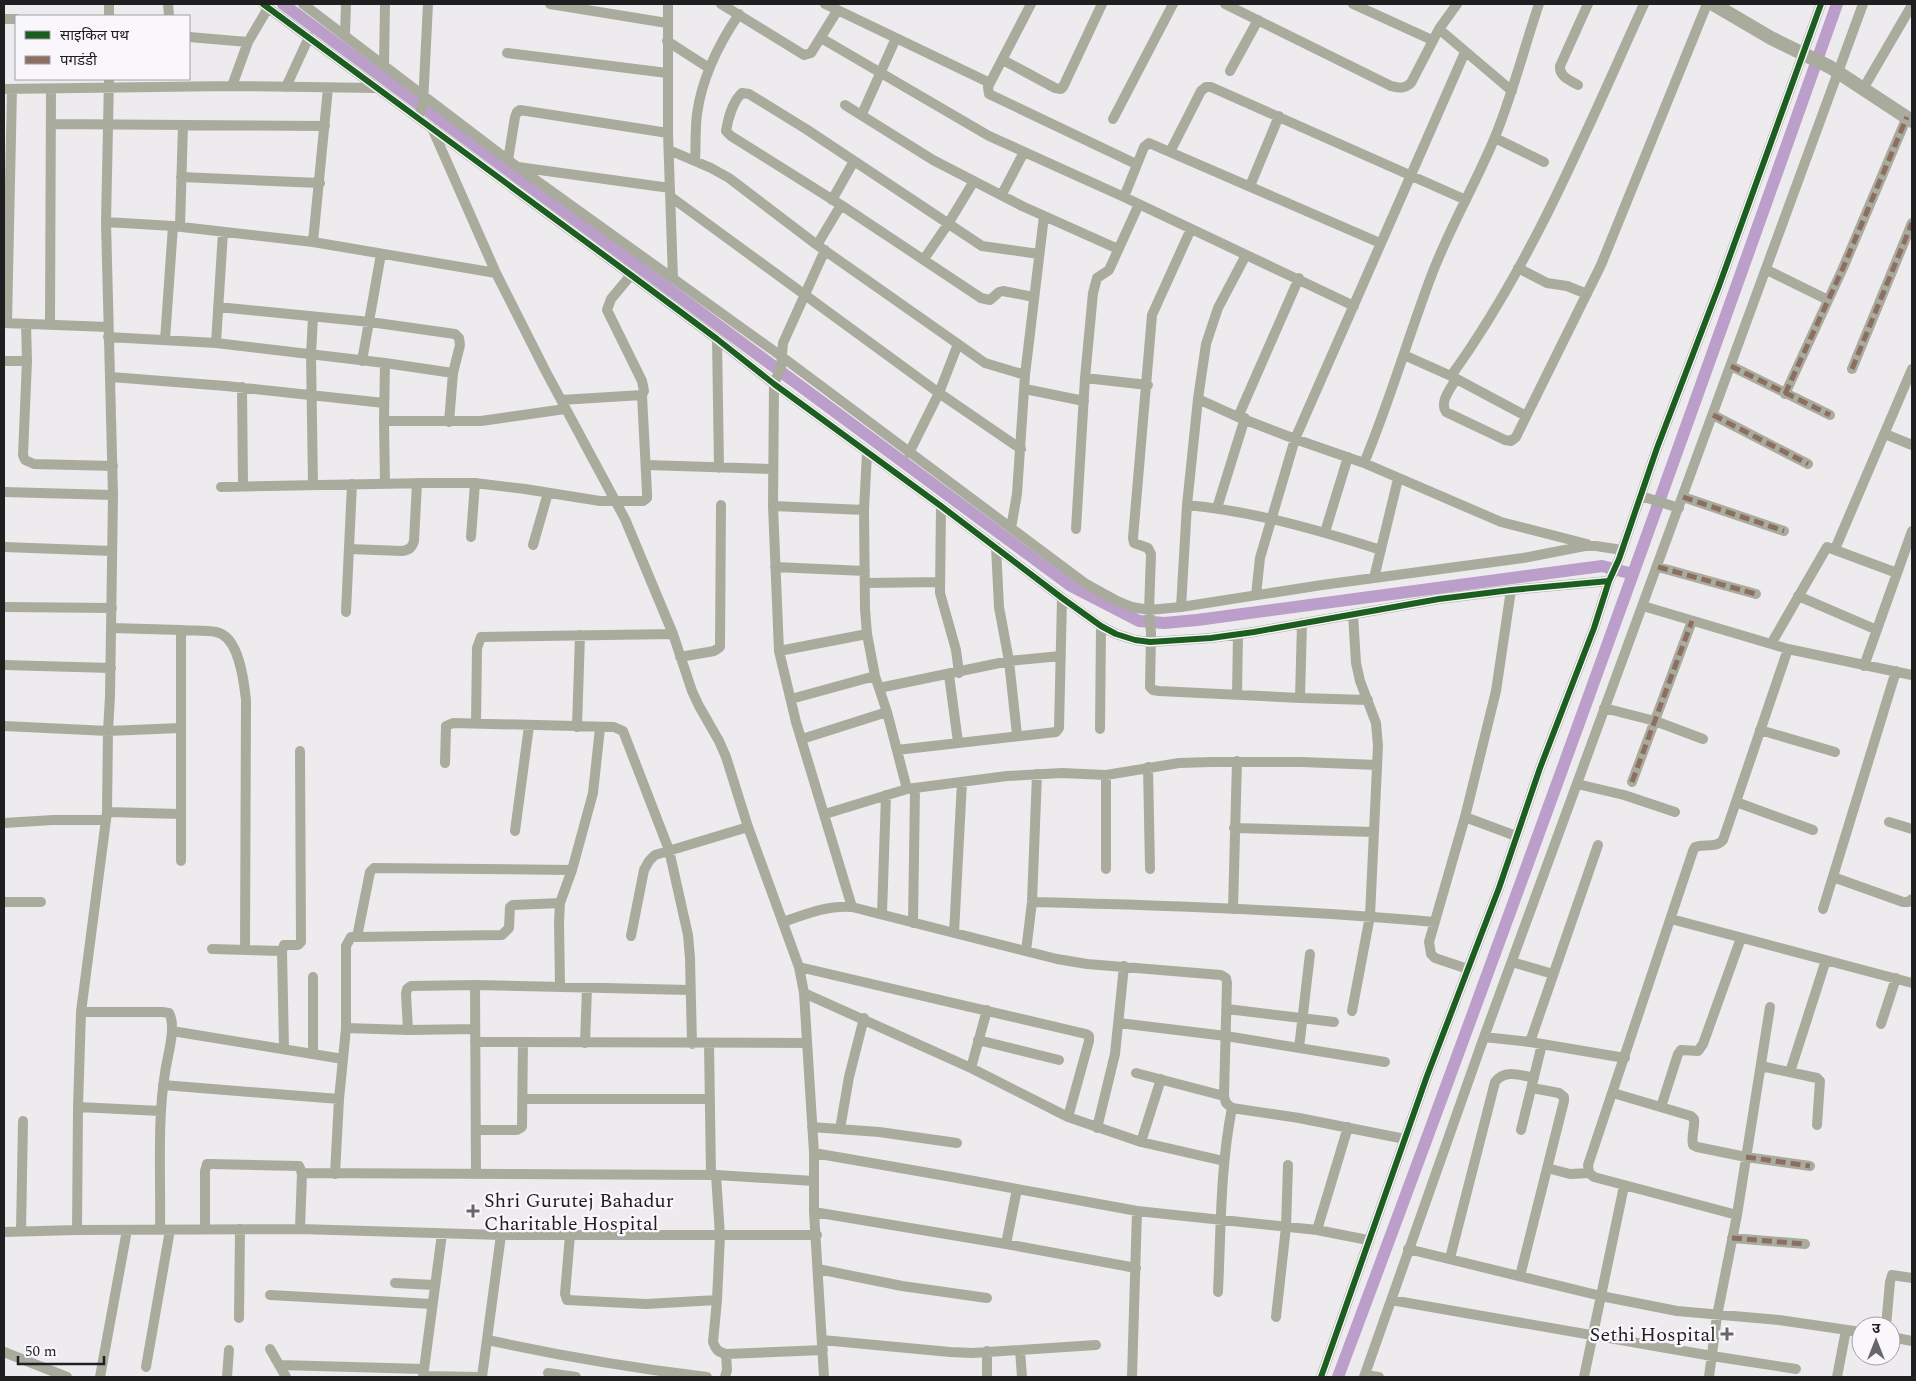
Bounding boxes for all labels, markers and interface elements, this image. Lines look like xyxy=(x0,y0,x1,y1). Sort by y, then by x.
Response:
legend xyxy=(15,15,190,80)
text: साइकिल पथ xyxy=(60,24,129,47)
text: पगडंडी xyxy=(60,49,98,72)
place label: Shri Gurutej Bahadur Charitable Hospital xyxy=(484,1186,674,1239)
marker: Shri Gurutej Bahadur Charitable Hospital xyxy=(466,1204,480,1218)
north arrow xyxy=(1851,1316,1901,1366)
text: उ xyxy=(1872,1318,1881,1339)
place label: Sethi Hospital xyxy=(1590,1320,1716,1350)
marker: Sethi Hospital xyxy=(1720,1327,1734,1341)
scale bar xyxy=(18,1334,104,1366)
text: 50 m xyxy=(25,1340,57,1363)

